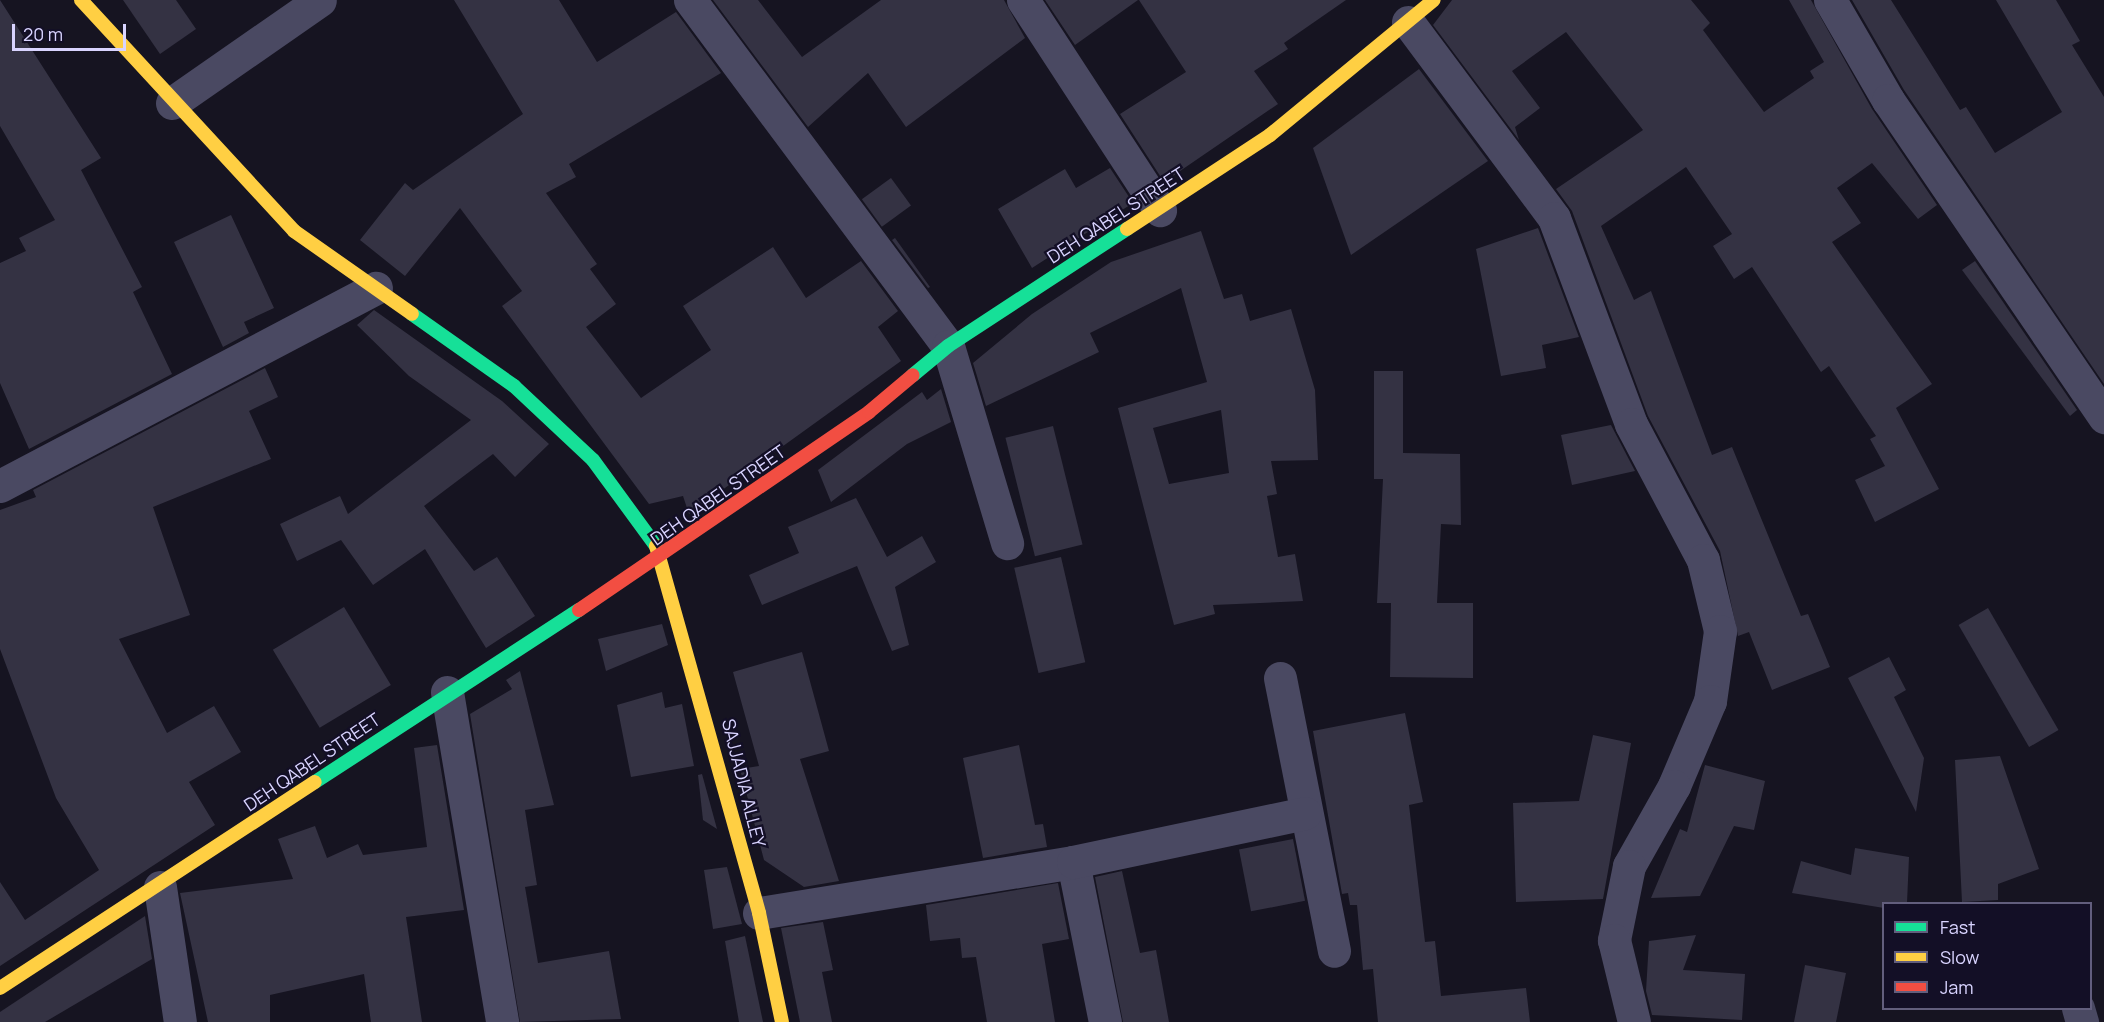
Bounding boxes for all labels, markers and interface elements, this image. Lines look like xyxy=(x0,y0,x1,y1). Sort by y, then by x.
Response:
scale bar xyxy=(15,12,129,50)
text: 20 m xyxy=(23,22,63,46)
street label: DEH QABEL STREET xyxy=(1043,162,1189,268)
street label: DEH QABEL STREET xyxy=(646,440,790,550)
street label: DEH QABEL STREET xyxy=(239,708,385,816)
street label: SAJJADIA ALLEY xyxy=(718,717,770,849)
legend xyxy=(1882,902,2092,1010)
text: Fast xyxy=(1940,915,1975,939)
text: Slow xyxy=(1940,945,1979,969)
text: Jam xyxy=(1940,975,1974,999)

